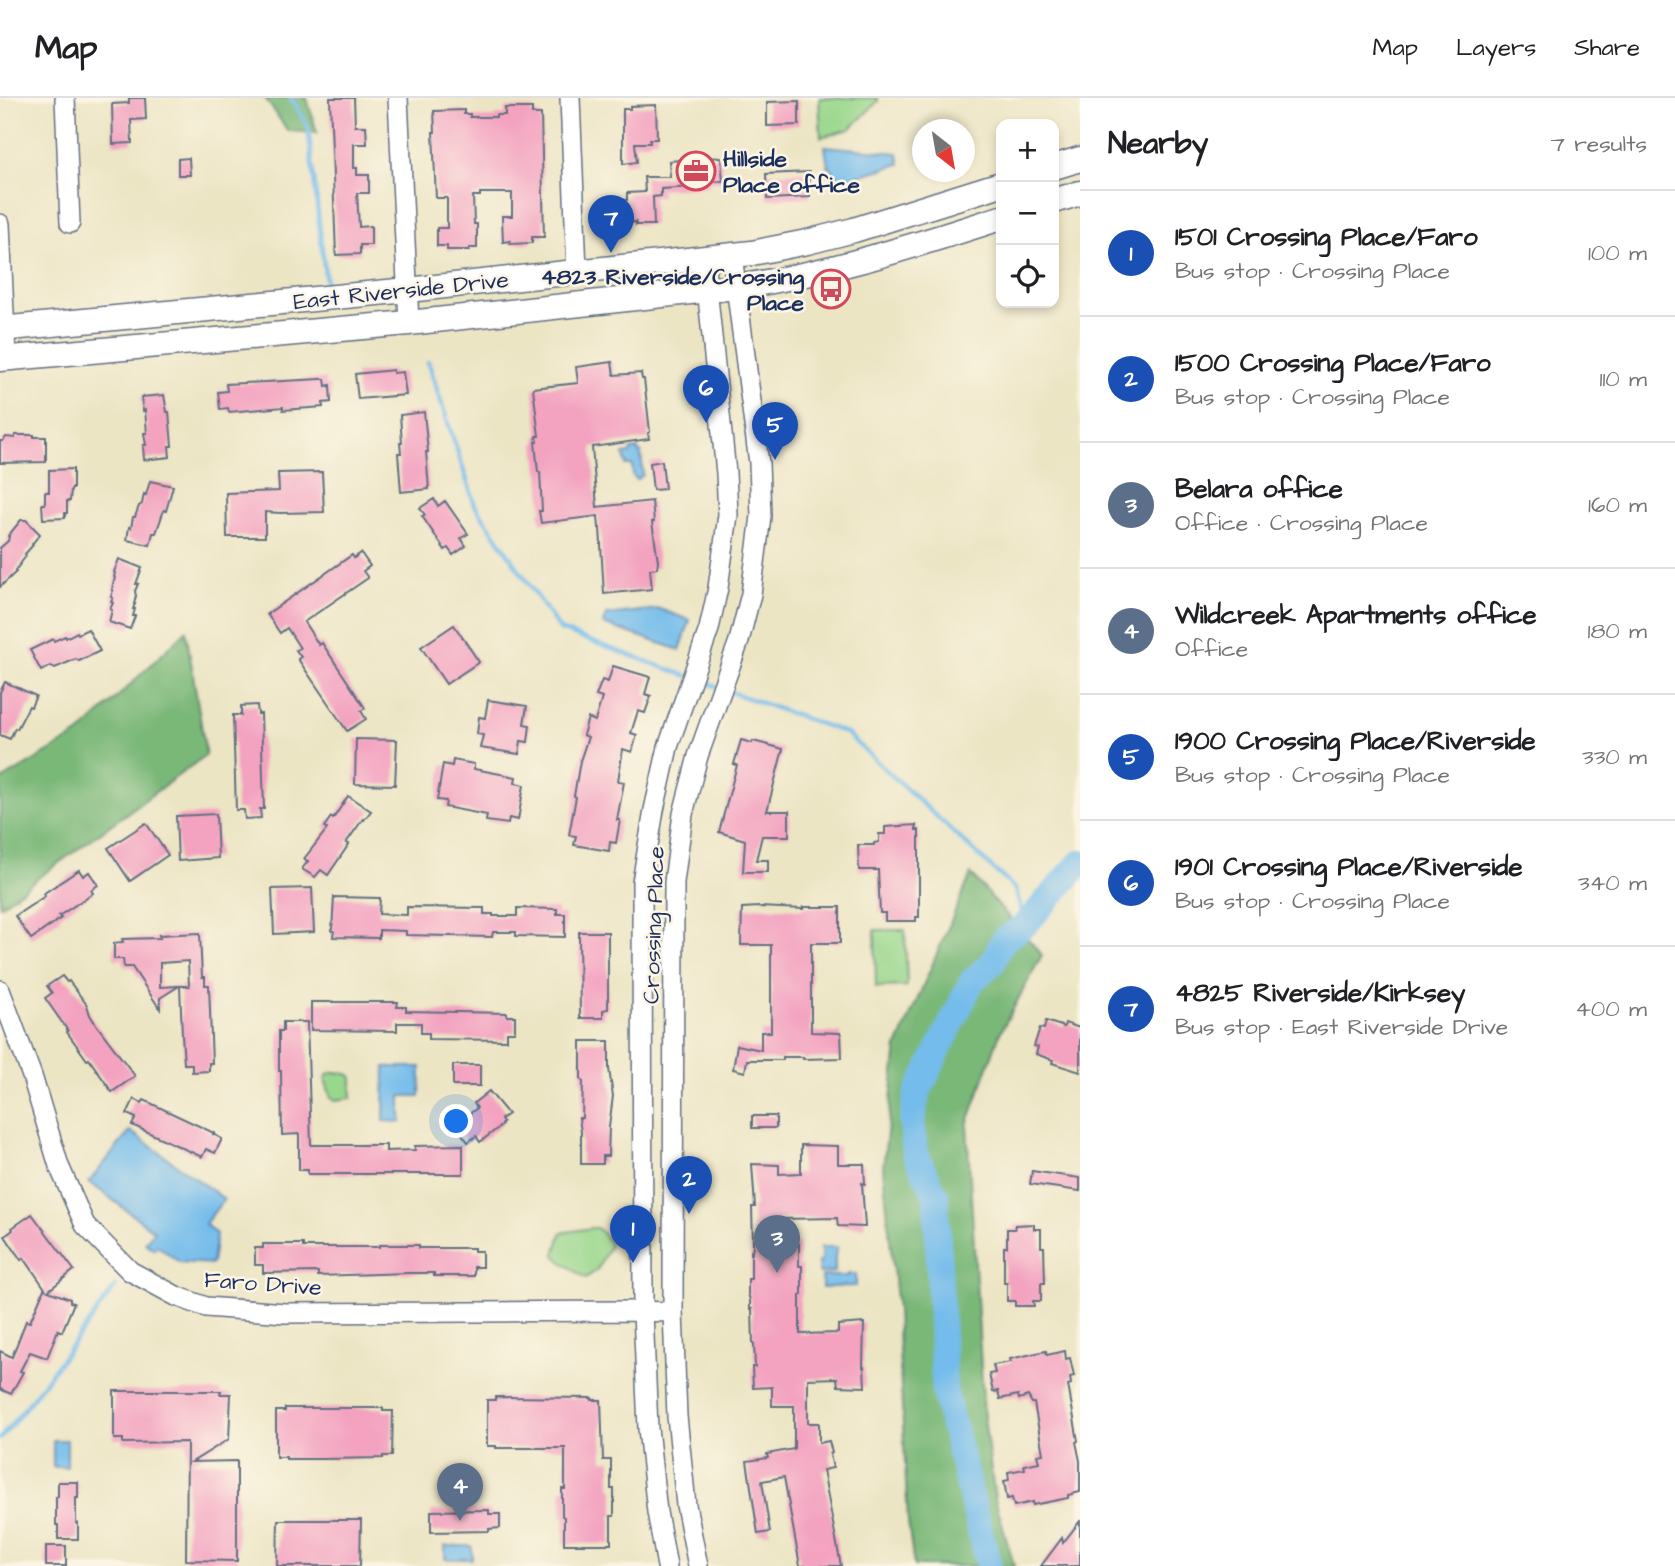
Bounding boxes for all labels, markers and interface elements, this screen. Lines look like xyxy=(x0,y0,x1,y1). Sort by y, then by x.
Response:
text: Map xyxy=(35,25,97,71)
text: Map xyxy=(1373,31,1418,65)
text: Layers xyxy=(1456,31,1536,65)
text: Share xyxy=(1574,31,1640,65)
north arrow xyxy=(912,119,975,182)
map controls xyxy=(996,119,1059,308)
button: + xyxy=(996,119,1059,182)
text: Nearby xyxy=(1108,123,1208,165)
text: 7 results xyxy=(1551,128,1647,160)
place label: Hillside Place office xyxy=(723,143,860,201)
office icon: Hillside Place office xyxy=(675,150,717,192)
button: − xyxy=(996,182,1059,245)
pin: 7 xyxy=(588,195,634,253)
text: 1501 Crossing Place/Faro xyxy=(1175,219,1478,255)
text: 1 xyxy=(1130,237,1132,269)
text: 100 m xyxy=(1588,237,1647,269)
button: locate xyxy=(996,245,1059,308)
text: Bus stop · Crossing Place xyxy=(1175,255,1450,287)
place label: 4823 Riverside/Crossing Place xyxy=(541,261,805,319)
street label: East Riverside Drive xyxy=(292,264,510,318)
bus stop icon: 4823 Riverside/Crossing Place xyxy=(810,268,852,310)
text: 1500 Crossing Place/Faro xyxy=(1175,345,1491,381)
text: 2 xyxy=(1124,363,1138,395)
text: 110 m xyxy=(1599,363,1647,395)
pin: 6 xyxy=(683,365,729,423)
text: Bus stop · Crossing Place xyxy=(1175,381,1450,413)
pin: 5 xyxy=(752,402,798,460)
text: Belara office xyxy=(1175,471,1343,507)
text: 3 xyxy=(1125,489,1137,521)
text: 160 m xyxy=(1588,489,1647,521)
text: Office · Crossing Place xyxy=(1175,507,1428,539)
text: Wildcreek Apartments office xyxy=(1175,597,1537,633)
text: 4 xyxy=(1123,615,1139,647)
text: 180 m xyxy=(1588,615,1647,647)
text: Office xyxy=(1175,633,1248,665)
text: 1900 Crossing Place/Riverside xyxy=(1175,723,1536,759)
text: 5 xyxy=(1123,741,1139,773)
text: 330 m xyxy=(1582,741,1647,773)
text: Bus stop · Crossing Place xyxy=(1175,759,1450,791)
street label: Crossing Place xyxy=(635,846,674,1005)
text: 1901 Crossing Place/Riverside xyxy=(1175,849,1523,885)
text: 6 xyxy=(1124,867,1138,899)
text: 340 m xyxy=(1578,867,1647,899)
text: Bus stop · Crossing Place xyxy=(1175,885,1450,917)
text: 4825 Riverside/Kirksey xyxy=(1175,975,1465,1011)
text: 7 xyxy=(1124,993,1138,1025)
text: 400 m xyxy=(1575,993,1647,1025)
text: Bus stop · East Riverside Drive xyxy=(1175,1011,1508,1043)
your location xyxy=(439,1104,473,1138)
pin: 2 xyxy=(666,1156,712,1214)
pin: 1 xyxy=(610,1205,656,1263)
pin: 3 xyxy=(754,1215,800,1273)
street label: Faro Drive xyxy=(203,1264,323,1304)
pin: 4 xyxy=(437,1463,483,1521)

